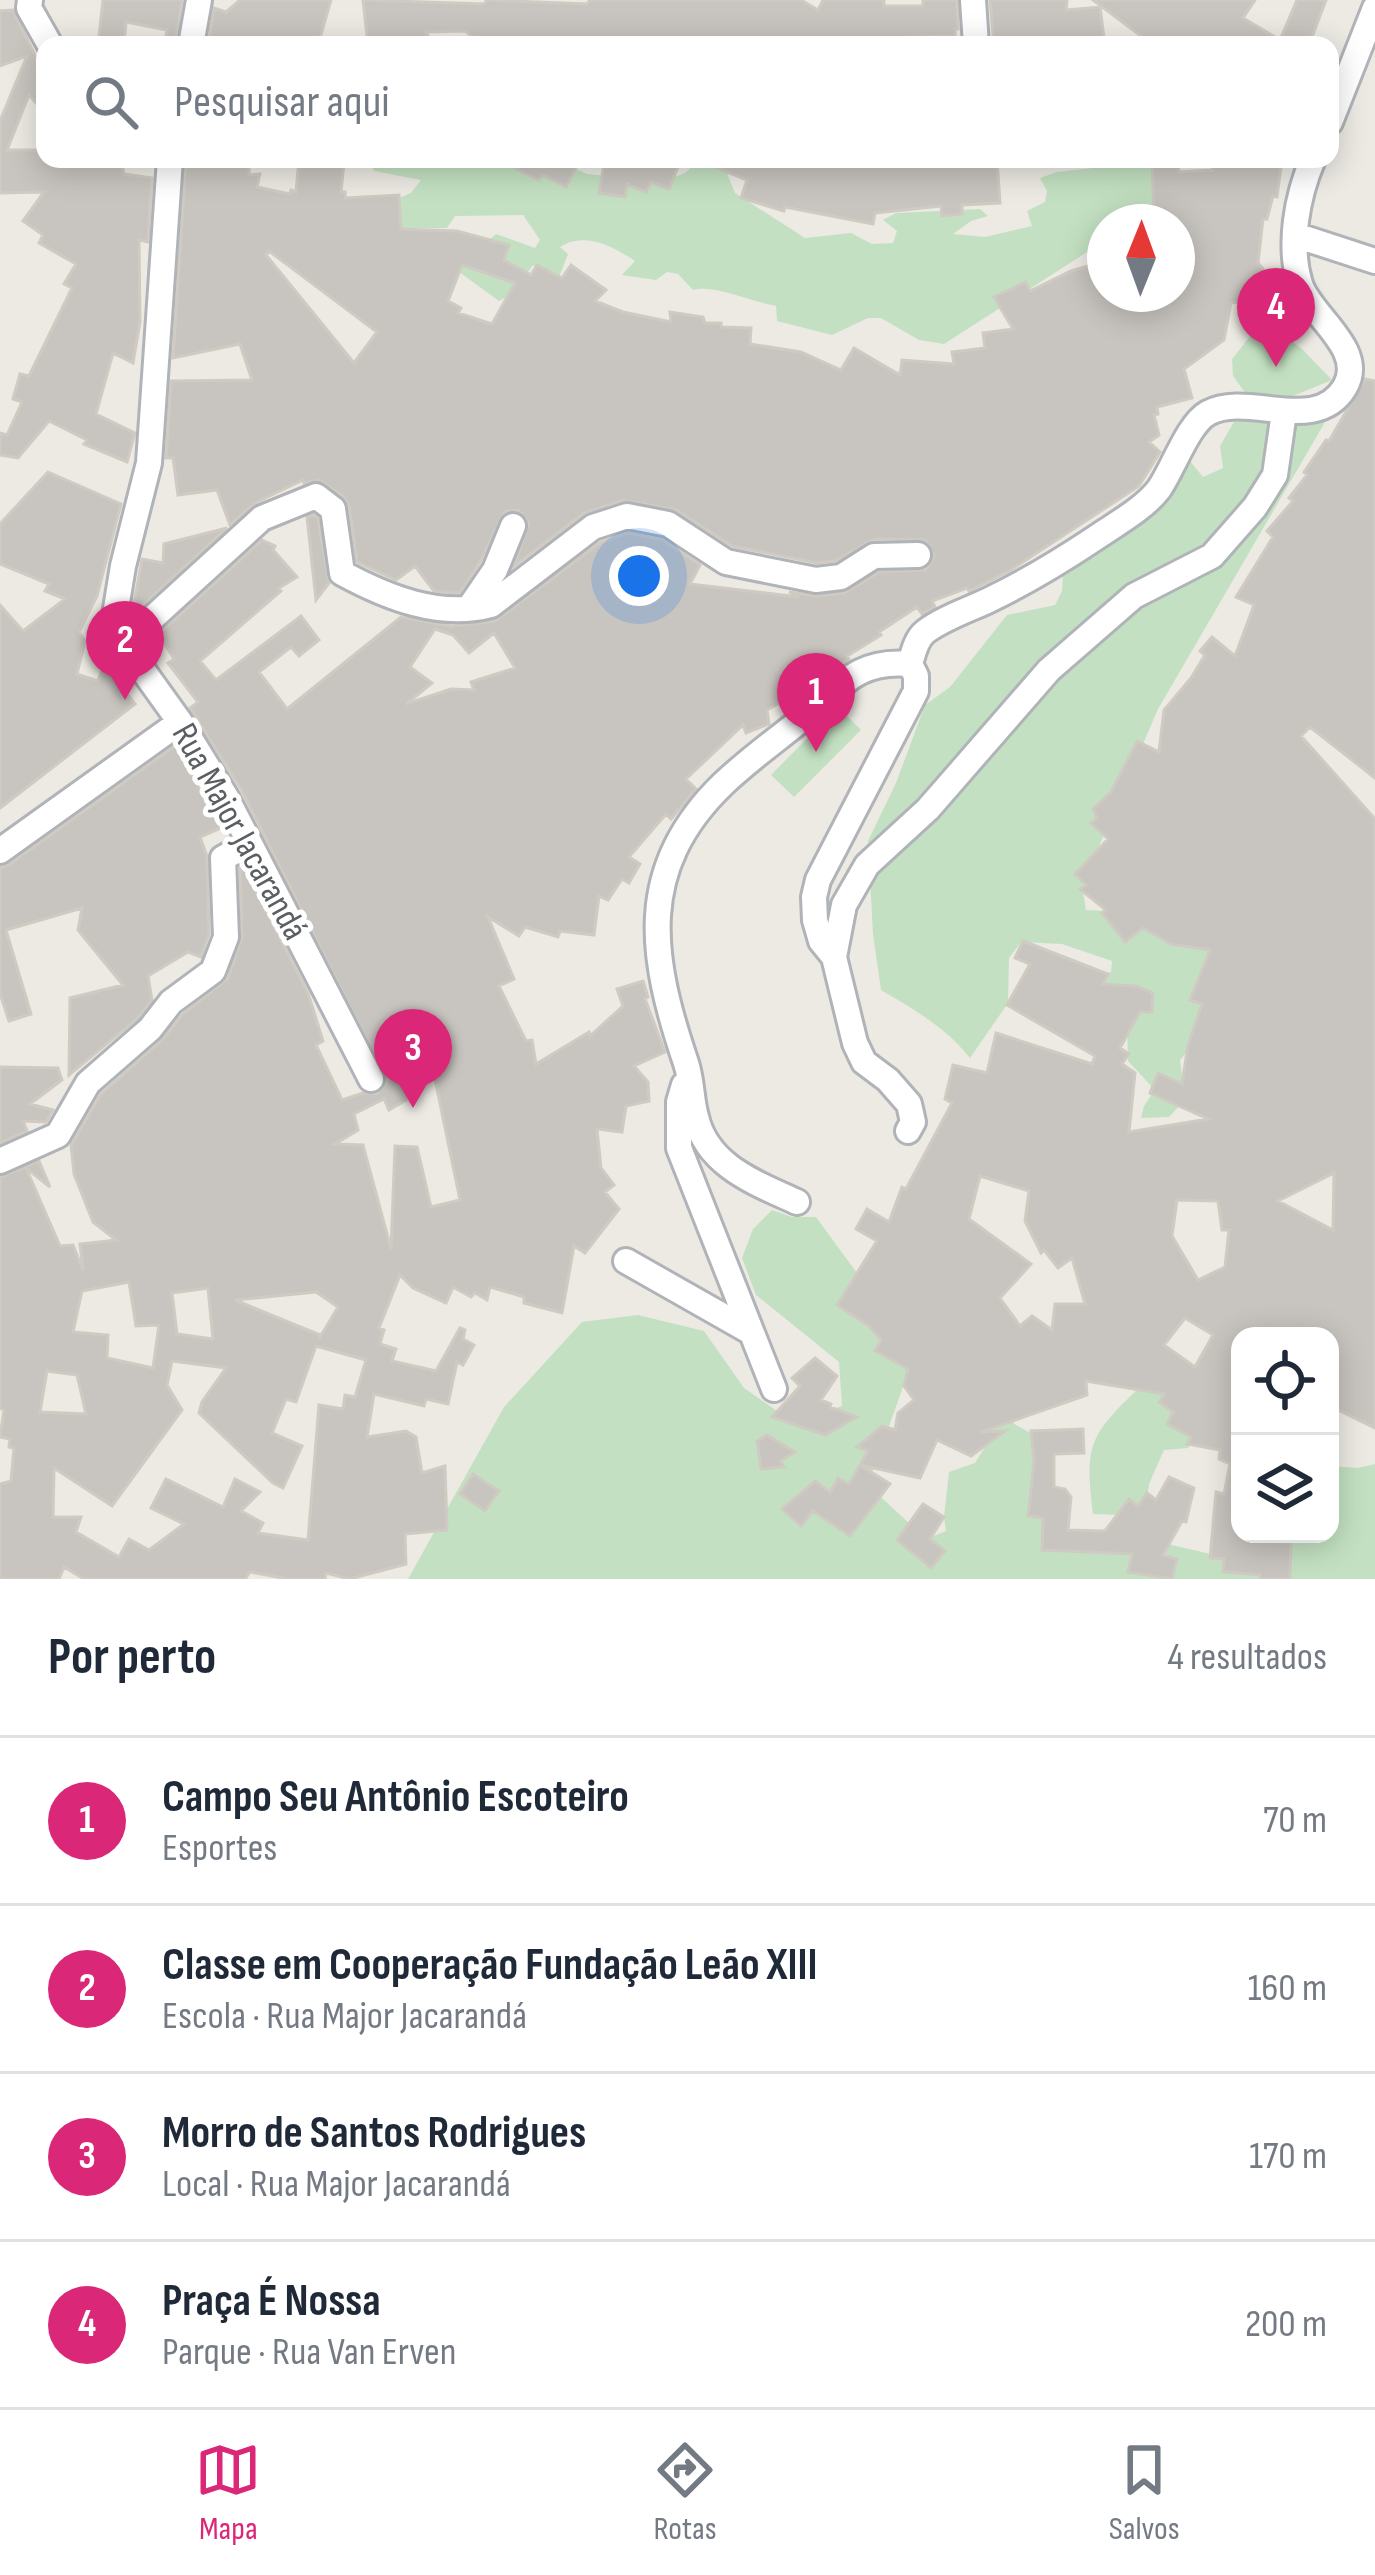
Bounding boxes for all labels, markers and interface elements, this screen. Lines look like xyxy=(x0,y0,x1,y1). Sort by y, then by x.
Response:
search box xyxy=(36,36,1339,168)
icon: search xyxy=(78,69,144,135)
text: Pesquisar aqui xyxy=(174,75,390,130)
north arrow xyxy=(1087,204,1195,312)
pin: 4 xyxy=(1237,268,1315,367)
your location xyxy=(609,546,669,606)
pin: 2 xyxy=(86,601,164,700)
pin: 1 xyxy=(777,653,855,752)
street label: Rua Major Jacarandá xyxy=(162,716,316,948)
pin: 3 xyxy=(374,1009,452,1108)
map controls xyxy=(1231,1327,1339,1543)
button: locate xyxy=(1231,1327,1339,1435)
button: layers xyxy=(1231,1435,1339,1543)
text: Por perto xyxy=(48,1627,216,1688)
text: 4 resultados xyxy=(1168,1634,1327,1681)
text: Campo Seu Antônio Escoteiro xyxy=(162,1770,629,1825)
text: 1 xyxy=(79,1797,95,1844)
text: 70 m xyxy=(1263,1797,1327,1844)
text: Esportes xyxy=(162,1825,277,1872)
text: Classe em Cooperação Fundação Leão XIII xyxy=(162,1938,817,1993)
text: 2 xyxy=(78,1965,96,2012)
text: 160 m xyxy=(1248,1965,1327,2012)
text: Escola · Rua Major Jacarandá xyxy=(162,1993,527,2040)
text: Morro de Santos Rodrigues xyxy=(162,2106,586,2161)
text: 3 xyxy=(78,2133,96,2180)
text: 170 m xyxy=(1249,2133,1327,2180)
text: Local · Rua Major Jacarandá xyxy=(162,2161,511,2208)
text: Praça É Nossa xyxy=(162,2274,381,2329)
text: 4 xyxy=(78,2301,96,2348)
text: 200 m xyxy=(1245,2301,1327,2348)
text: Parque · Rua Van Erven xyxy=(162,2329,456,2376)
tab: Mapa xyxy=(195,2437,261,2549)
tab: Rotas xyxy=(652,2437,718,2549)
tab: Salvos xyxy=(1109,2437,1180,2549)

